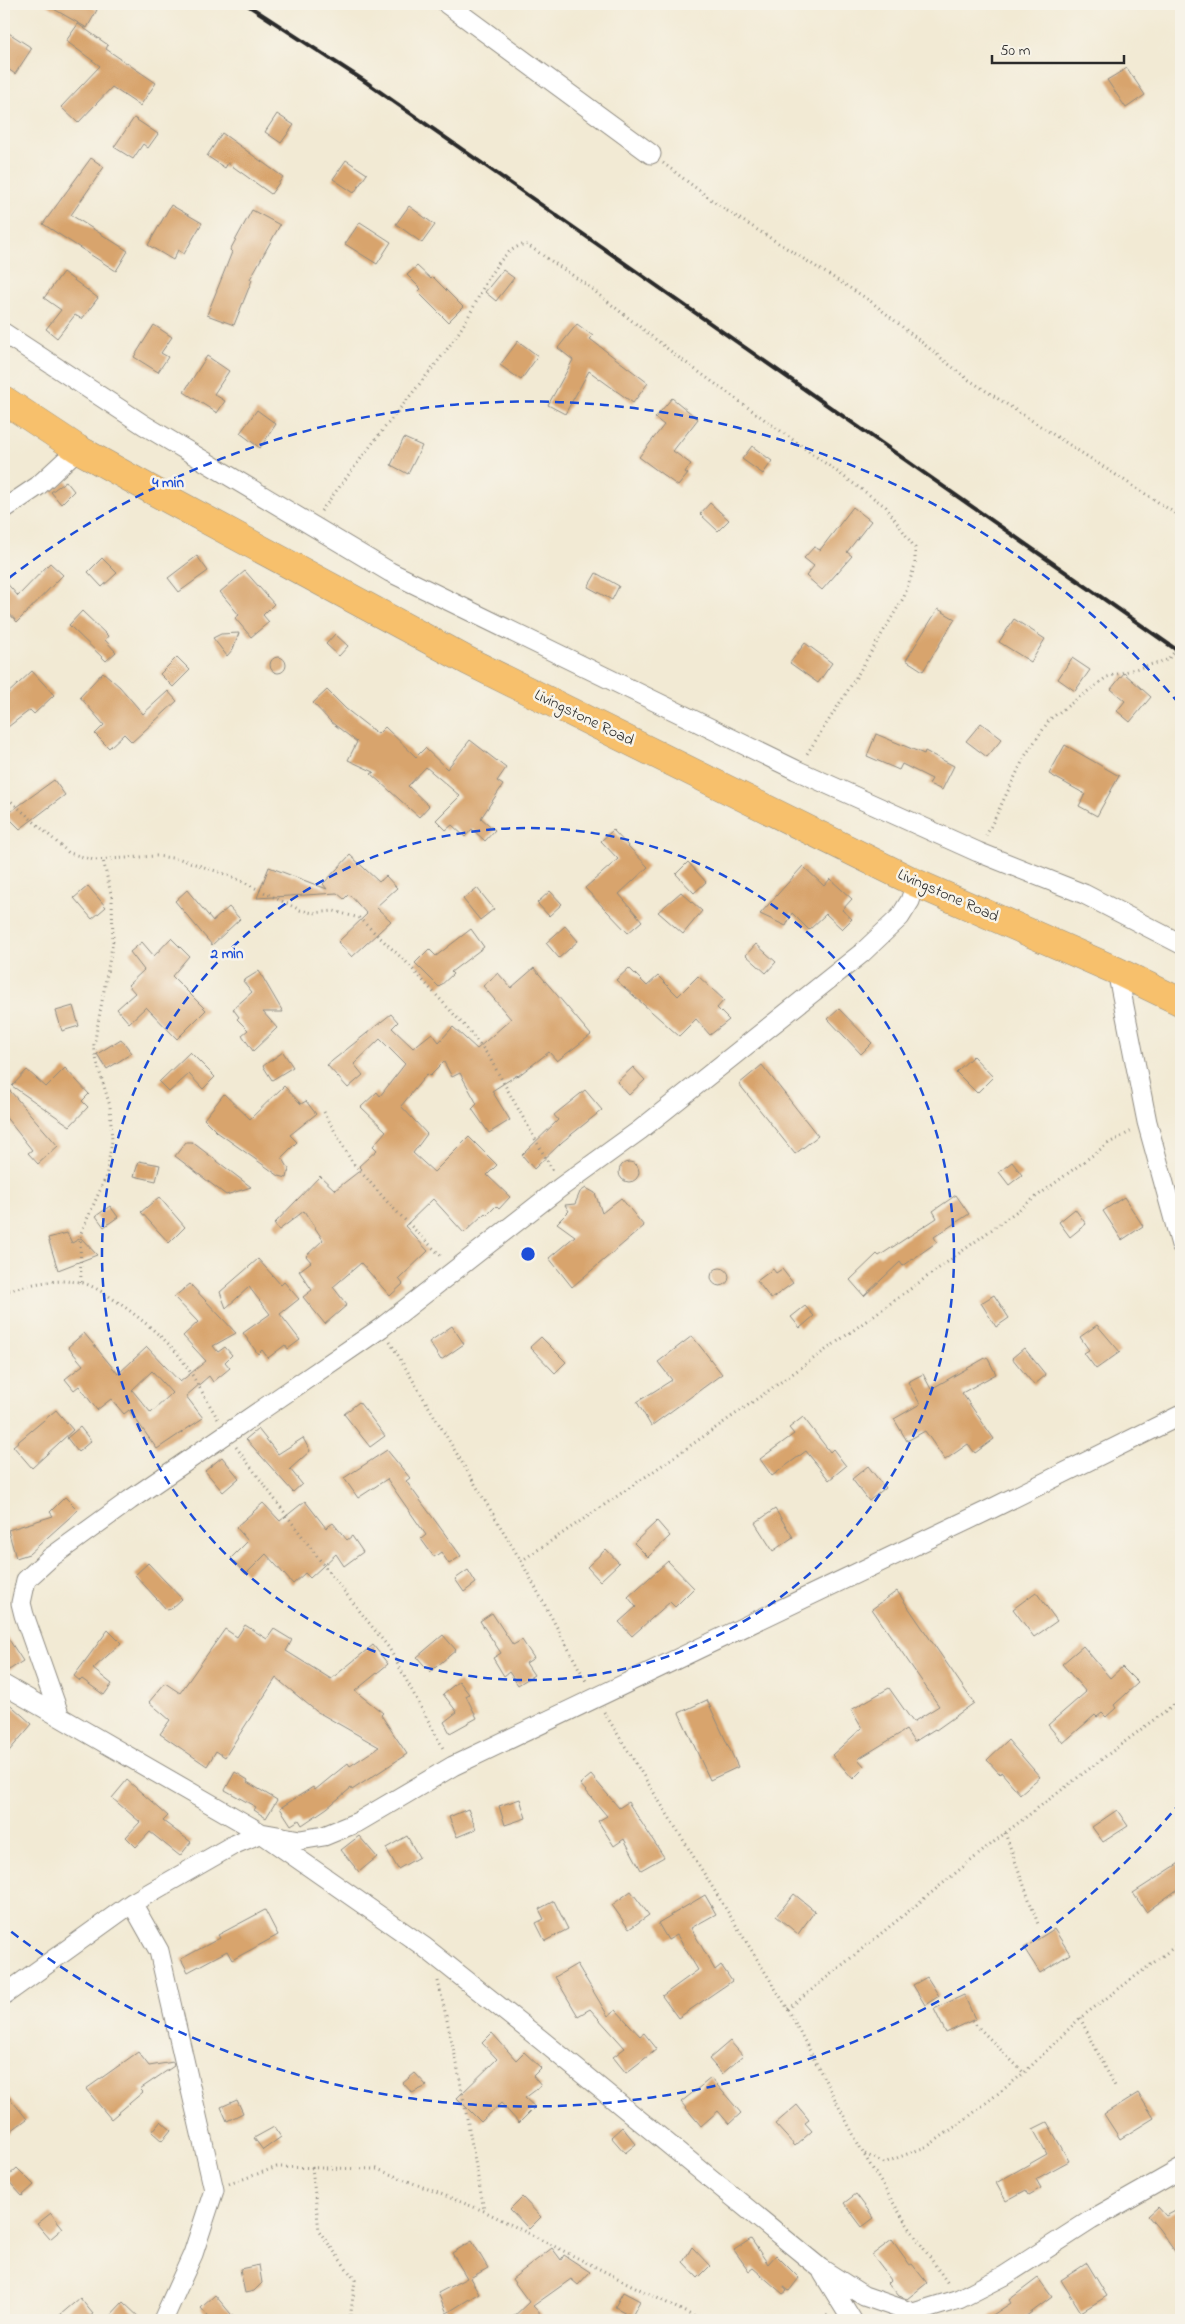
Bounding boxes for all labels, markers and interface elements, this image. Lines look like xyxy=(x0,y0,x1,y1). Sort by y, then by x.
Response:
scale bar xyxy=(992,32,1125,64)
text: 50 m xyxy=(1000,40,1031,62)
text: 4 min xyxy=(151,472,184,494)
street label: Livingstone Road xyxy=(530,683,638,753)
street label: Livingstone Road xyxy=(893,863,1003,929)
text: 2 min xyxy=(210,943,244,965)
centre of rings xyxy=(519,1245,537,1263)

